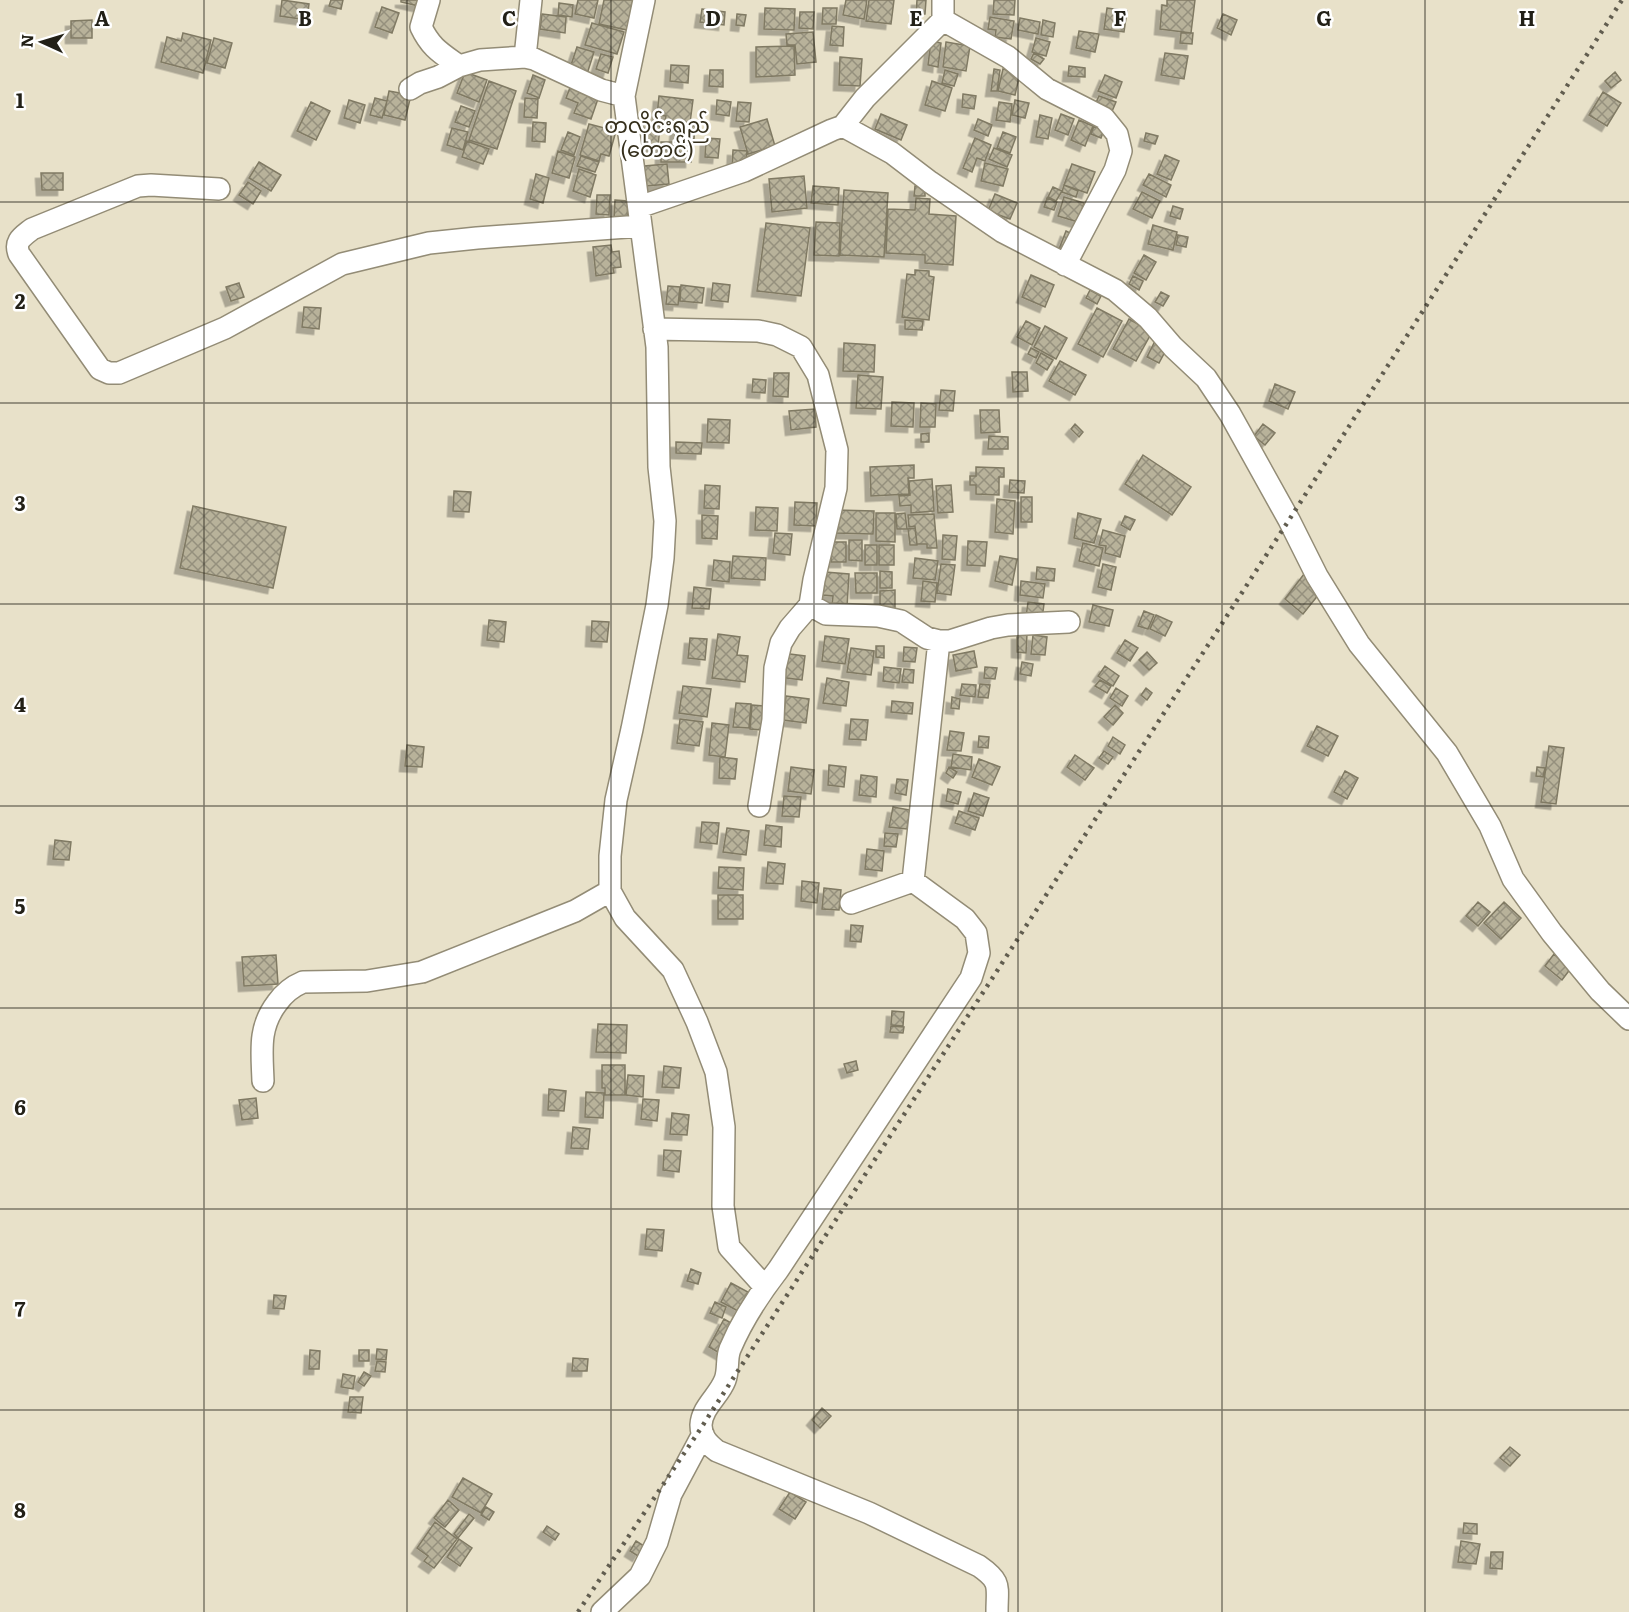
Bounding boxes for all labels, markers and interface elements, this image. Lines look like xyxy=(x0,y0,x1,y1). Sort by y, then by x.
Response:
text: A xyxy=(94,2,110,32)
text: B xyxy=(298,2,312,32)
text: C xyxy=(502,2,516,32)
text: D xyxy=(705,2,721,32)
text: E xyxy=(909,2,923,32)
text: F xyxy=(1114,2,1127,32)
text: G xyxy=(1316,2,1332,32)
text: H xyxy=(1519,2,1535,32)
north arrow xyxy=(12,12,72,72)
text: N xyxy=(14,33,38,48)
text: 1 xyxy=(16,84,24,114)
district label: တလိုင်းရှည် (တောင်) xyxy=(604,108,710,163)
text: 2 xyxy=(15,285,26,315)
text: 3 xyxy=(14,487,26,517)
text: 4 xyxy=(14,688,26,718)
text: 5 xyxy=(15,890,26,920)
text: 6 xyxy=(14,1091,26,1121)
text: 7 xyxy=(15,1293,26,1323)
text: 8 xyxy=(14,1494,26,1524)

